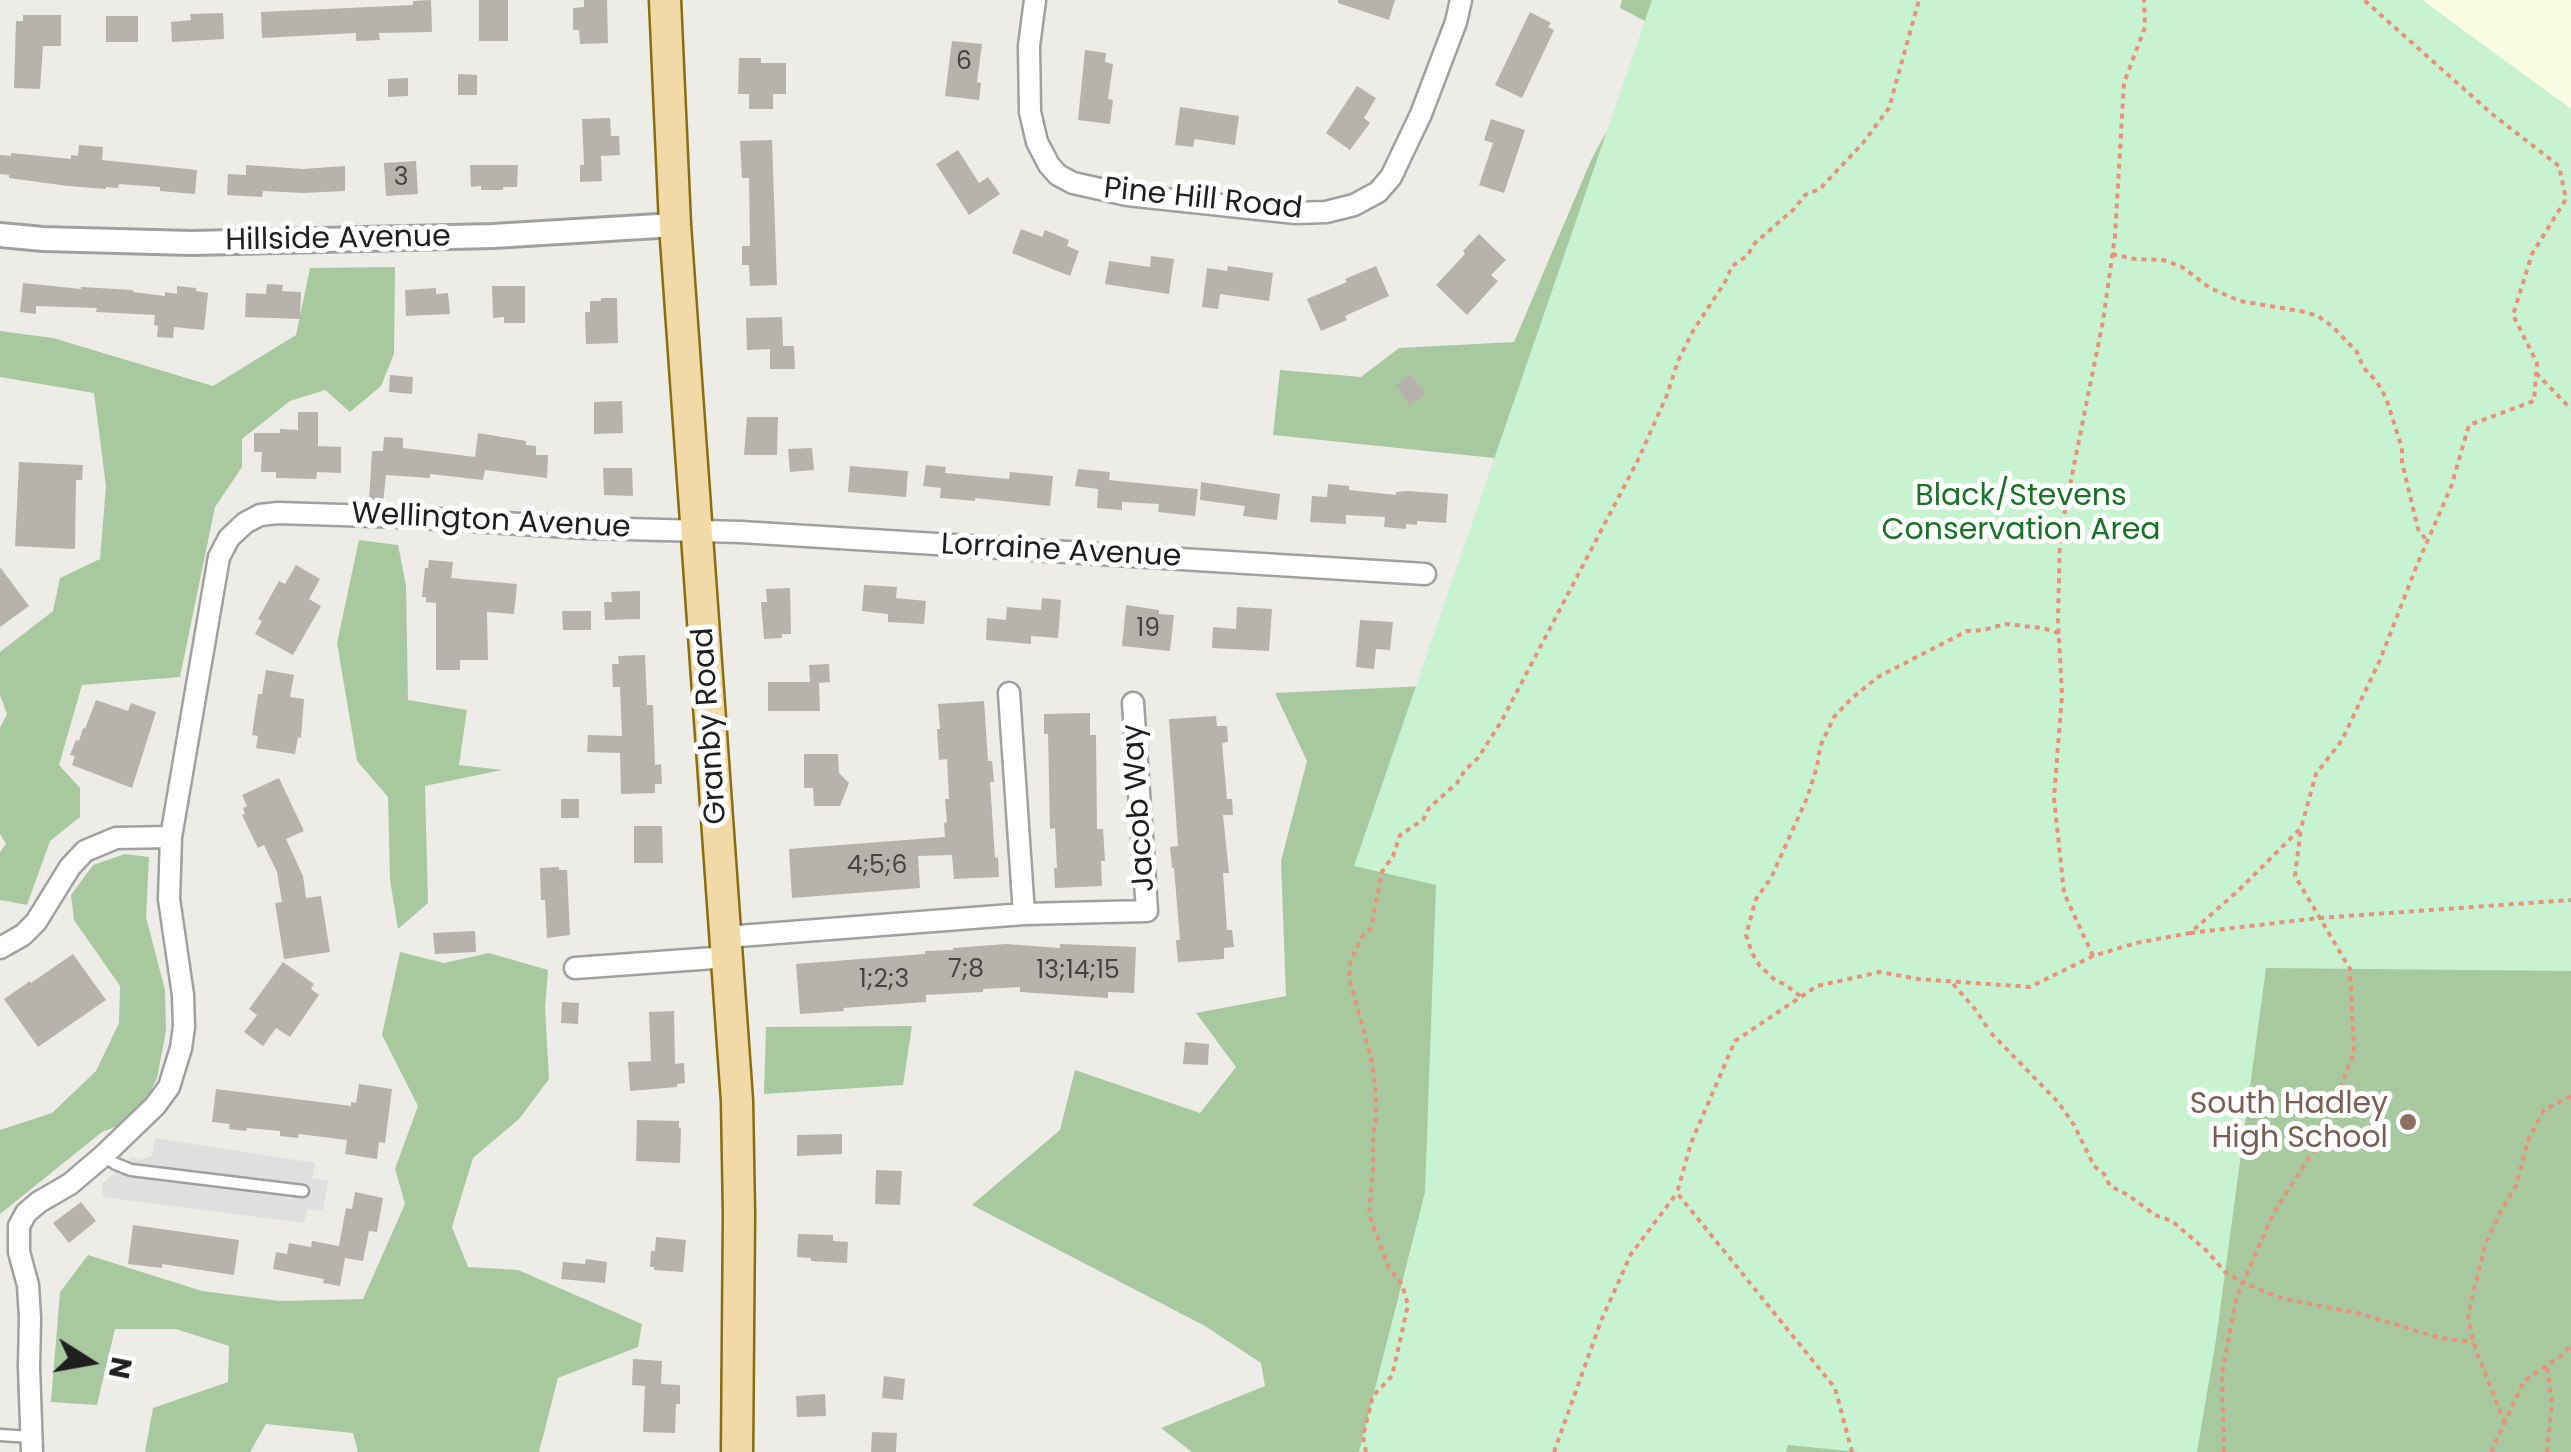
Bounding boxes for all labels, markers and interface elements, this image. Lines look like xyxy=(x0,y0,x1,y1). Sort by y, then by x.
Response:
house number: 6 xyxy=(956,48,972,78)
house number: 3 xyxy=(394,164,408,194)
street label: Pine Hill Road xyxy=(1102,172,1304,228)
street label: Hillside Avenue xyxy=(225,220,451,260)
park label: Black/Stevens Conservation Area xyxy=(1881,479,2161,550)
street label: Wellington Avenue xyxy=(351,497,631,547)
street label: Lorraine Avenue xyxy=(940,528,1182,576)
house number: 19 xyxy=(1136,615,1160,645)
street label: Granby Road xyxy=(686,626,736,826)
street label: Jacob Way xyxy=(1116,723,1164,893)
house number: 4;5;6 xyxy=(847,852,907,882)
house number: 7;8 xyxy=(948,956,984,986)
house number: 13;14;15 xyxy=(1036,957,1120,987)
house number: 1;2;3 xyxy=(859,966,909,996)
place label: South Hadley High School xyxy=(2190,1087,2388,1158)
marker: South Hadley High School xyxy=(2397,1111,2419,1133)
north arrow xyxy=(40,1312,140,1412)
text: N xyxy=(99,1354,141,1382)

